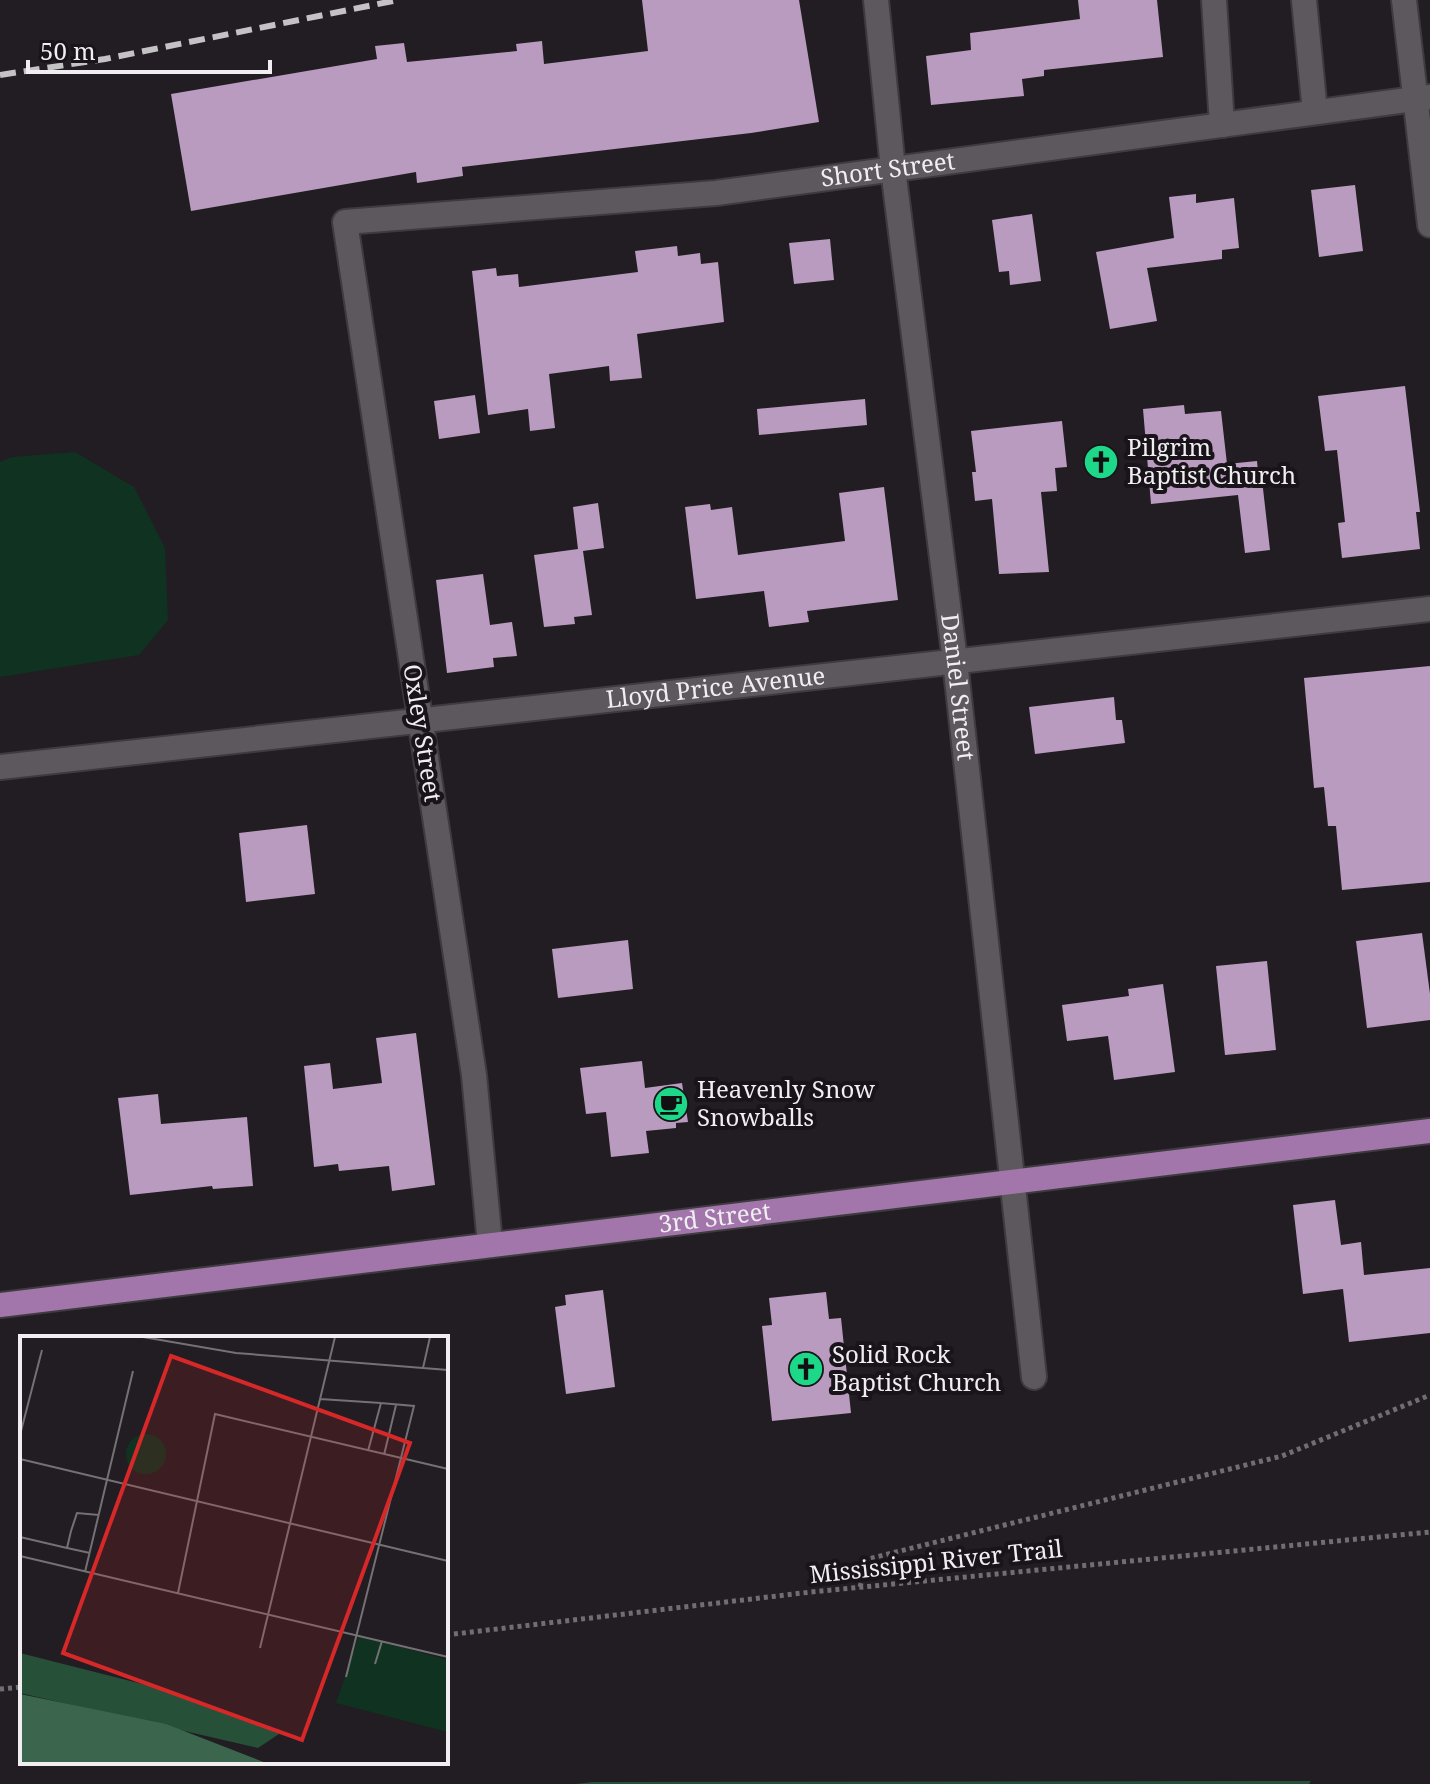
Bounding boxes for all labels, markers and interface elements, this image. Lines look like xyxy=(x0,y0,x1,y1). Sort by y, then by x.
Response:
scale bar xyxy=(28,24,270,74)
text: 50 m xyxy=(40,34,96,67)
street label: Short Street xyxy=(818,143,957,194)
place label: Pilgrim Baptist Church xyxy=(1127,430,1296,491)
church icon: Pilgrim Baptist Church xyxy=(1082,443,1120,481)
street label: Daniel Street xyxy=(934,612,984,762)
street label: Lloyd Price Avenue xyxy=(604,658,827,715)
street label: Oxley Street xyxy=(396,662,451,804)
place label: Heavenly Snow Snowballs xyxy=(697,1072,875,1133)
cafe icon: Heavenly Snow Snowballs xyxy=(652,1085,690,1123)
street label: 3rd Street xyxy=(657,1193,772,1240)
inset map xyxy=(20,1336,448,1764)
place label: Solid Rock Baptist Church xyxy=(832,1337,1001,1398)
church icon: Solid Rock Baptist Church xyxy=(787,1350,825,1388)
street label: Mississippi River Trail xyxy=(808,1531,1064,1590)

